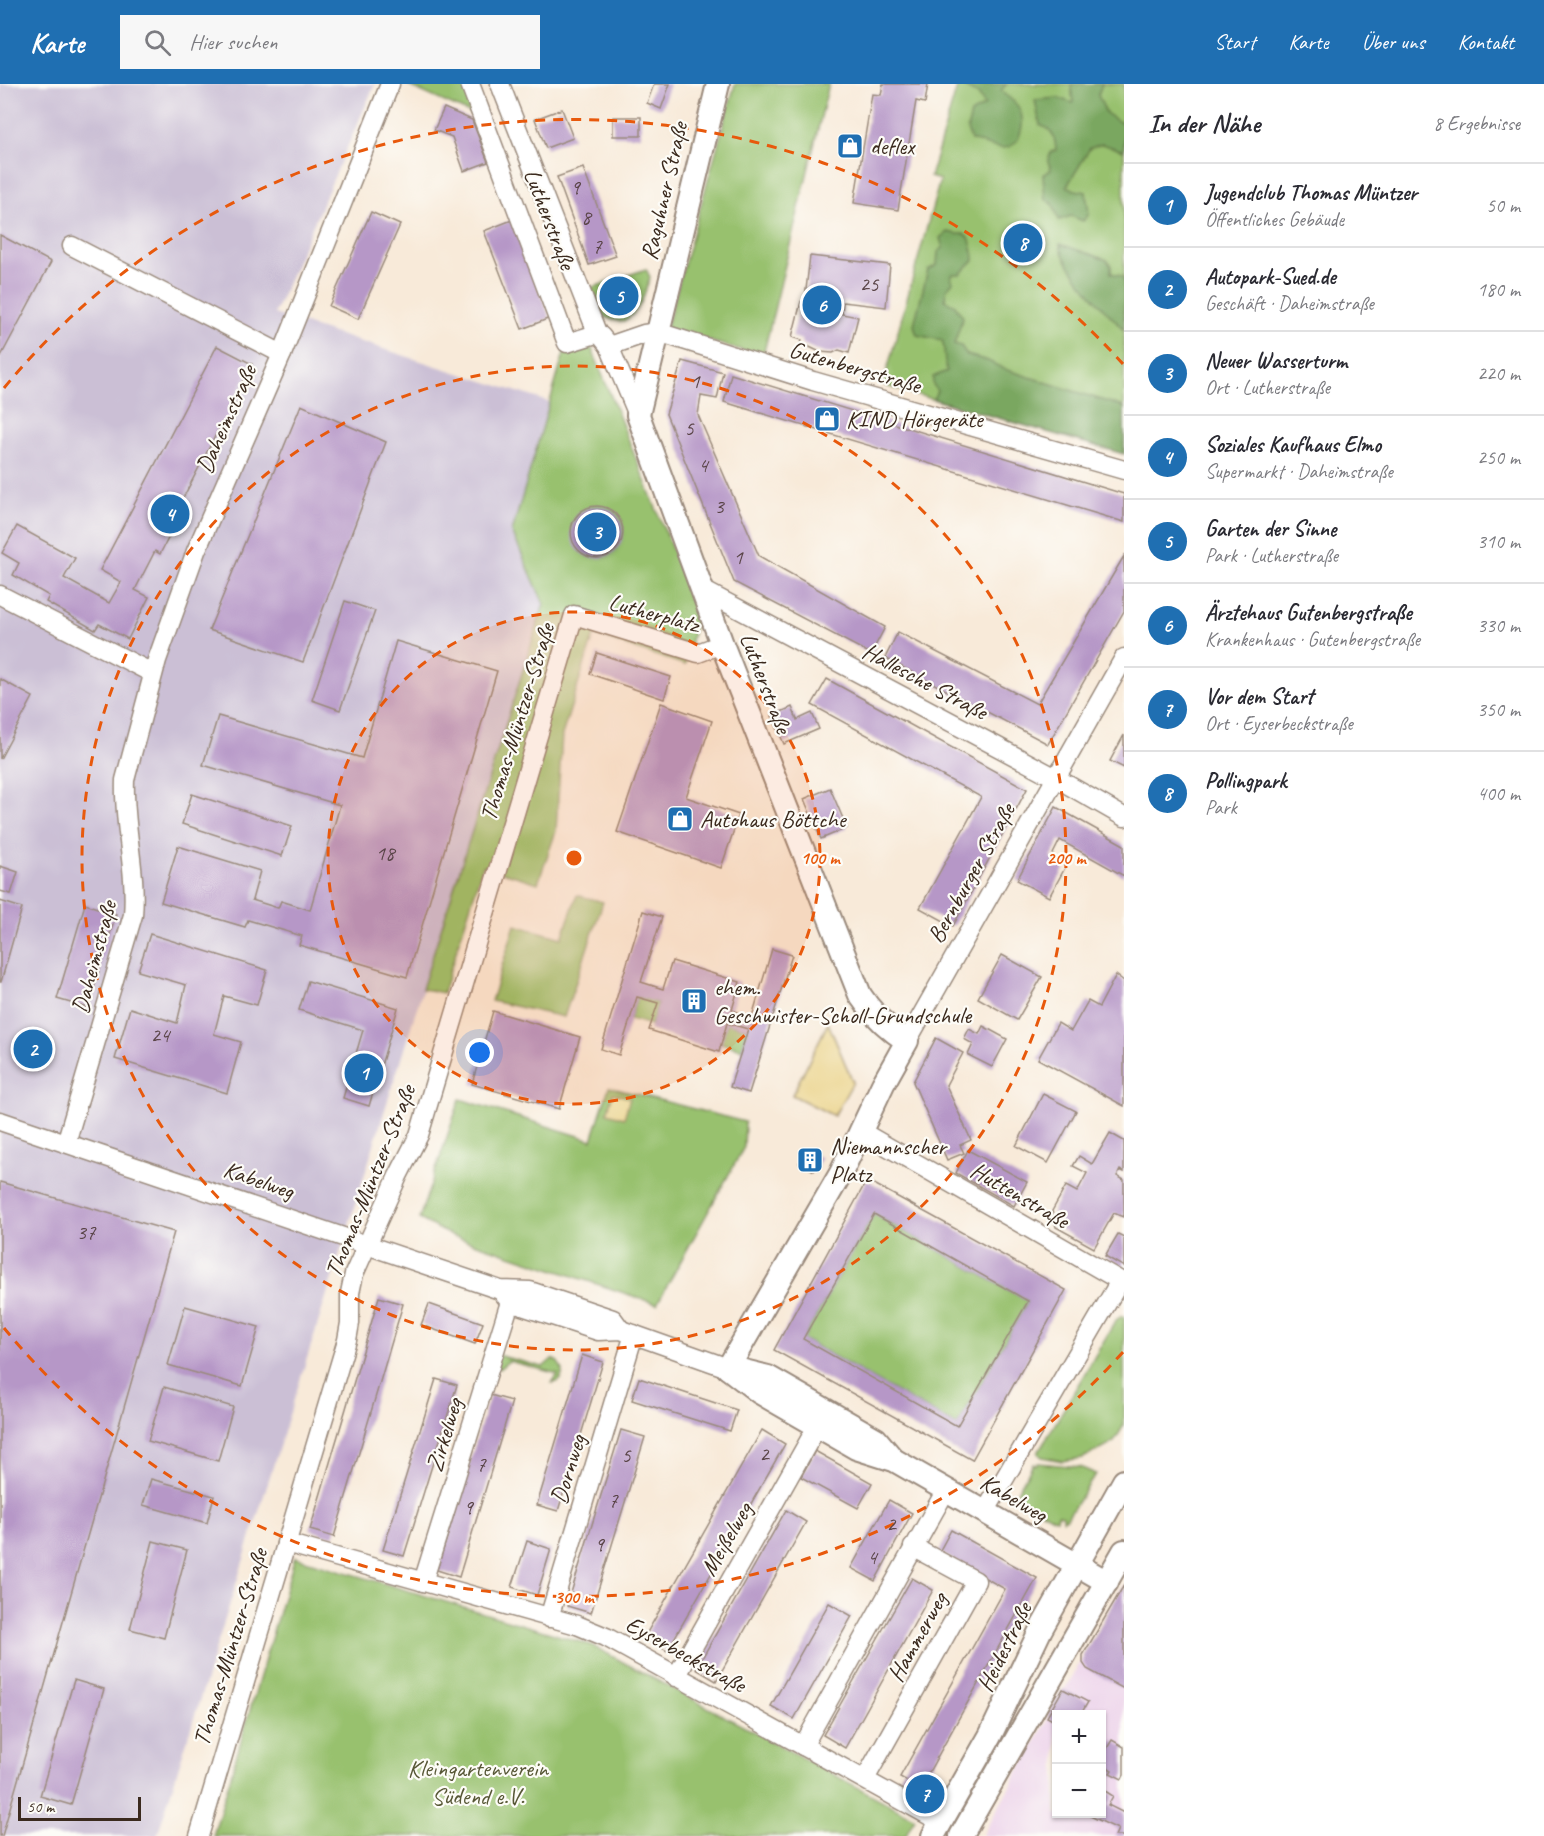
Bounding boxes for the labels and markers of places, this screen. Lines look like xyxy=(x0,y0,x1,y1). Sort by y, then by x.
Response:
shop icon: deflex xyxy=(835,131,865,161)
place label: deflex xyxy=(870,131,916,161)
pin: 8 xyxy=(1004,220,1042,266)
pin: 5 xyxy=(600,274,638,318)
pin: 6 xyxy=(802,282,842,328)
shop icon: KIND Hörgeräte xyxy=(812,404,842,434)
place label: KIND Hörgeräte xyxy=(846,404,985,434)
pin: 4 xyxy=(150,492,190,536)
pin: 3 xyxy=(578,510,616,554)
shop icon: Autohaus Böttche xyxy=(665,804,695,834)
place label: Autohaus Böttche xyxy=(700,804,848,834)
centre of rings xyxy=(564,848,584,868)
place label: ehem. Geschwister-Scholl-Grundschule xyxy=(714,972,973,1030)
building icon: ehem. Geschwister-Scholl-Grundschule xyxy=(679,986,709,1016)
pin: 2 xyxy=(14,1026,52,1072)
pin: 1 xyxy=(344,1050,384,1096)
place label: Niemannscher Platz xyxy=(830,1131,948,1189)
building icon: Niemannscher Platz xyxy=(795,1145,825,1175)
pin: 7 xyxy=(906,1772,944,1816)

